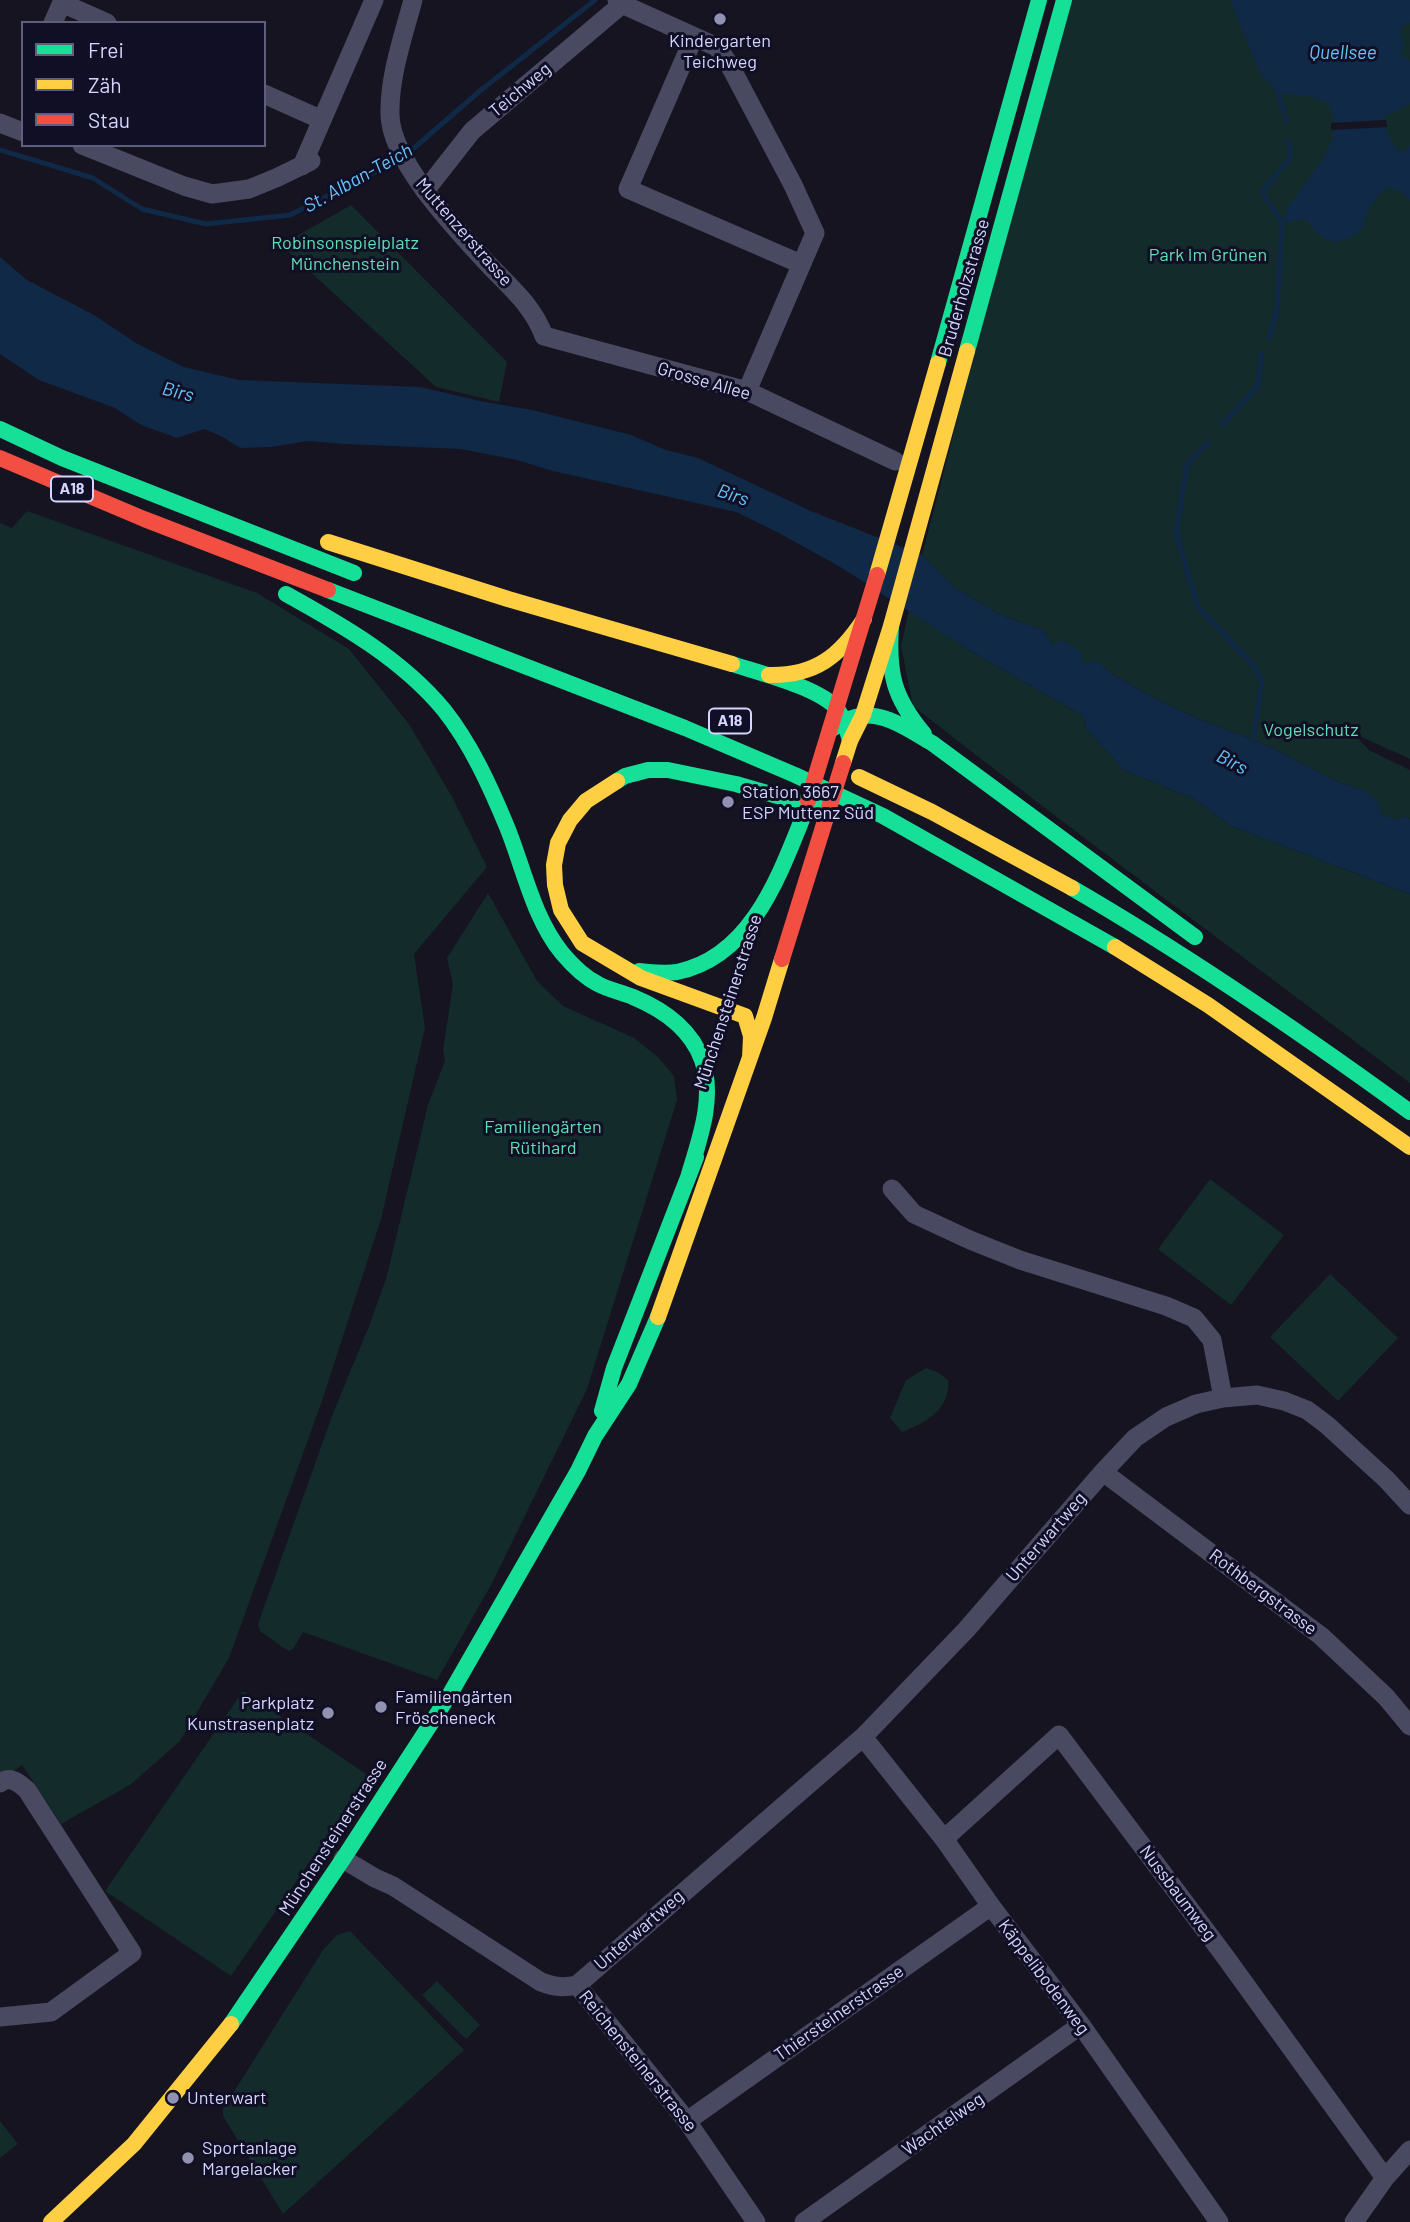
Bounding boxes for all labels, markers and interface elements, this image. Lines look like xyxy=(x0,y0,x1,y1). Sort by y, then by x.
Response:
marker: Kindergarten Teichweg xyxy=(712,11,728,27)
legend xyxy=(21,21,266,147)
place label: Kindergarten Teichweg xyxy=(669,30,771,72)
text: Frei xyxy=(88,37,124,62)
water label: Quellsee xyxy=(1309,42,1377,64)
street label: Teichweg xyxy=(485,58,555,122)
text: Zäh xyxy=(88,72,122,97)
text: Stau xyxy=(88,107,130,132)
water label: St. Alban-Teich xyxy=(300,139,416,217)
street label: Muttenzerstrasse xyxy=(411,173,517,291)
street label: Bruderholzstrasse xyxy=(934,217,994,359)
park label: Robinsonspielplatz Münchenstein xyxy=(271,232,419,274)
park label: Park Im Grünen xyxy=(1149,244,1267,266)
street label: Grosse Allee xyxy=(655,357,753,405)
water label: Birs xyxy=(160,377,196,407)
road number: A18 xyxy=(51,476,93,502)
water label: Birs xyxy=(714,479,752,511)
road number: A18 xyxy=(709,708,751,734)
park label: Vogelschutz xyxy=(1264,719,1358,741)
water label: Birs xyxy=(1213,744,1251,780)
place label: Station 3667 ESP Muttenz Süd xyxy=(742,781,874,824)
marker: Station 3667 ESP Muttenz Süd xyxy=(720,794,736,810)
street label: Münchensteinerstrasse xyxy=(689,912,767,1092)
park label: Familiengärten Rütihard xyxy=(484,1116,602,1158)
street label: Unterwartweg xyxy=(1001,1488,1091,1586)
street label: Rothbergstrasse xyxy=(1205,1544,1321,1640)
place label: Familiengärten Fröscheneck xyxy=(395,1686,513,1728)
place label: Parkplatz Kunstrasenplatz xyxy=(187,1692,314,1734)
marker: Familiengärten Fröscheneck xyxy=(373,1699,389,1715)
marker: Parkplatz Kunstrasenplatz xyxy=(320,1705,336,1721)
street label: Münchensteinerstrasse xyxy=(274,1755,392,1919)
street label: Nussbaumweg xyxy=(1135,1841,1221,1945)
street label: Unterwartweg xyxy=(590,1885,688,1975)
street label: Käppelibodenweg xyxy=(994,1915,1094,2039)
street label: Thiersteinerstrasse xyxy=(770,1960,908,2066)
street label: Reichensteinerstrasse xyxy=(574,1986,702,2136)
place label: Unterwart xyxy=(187,2087,267,2109)
street label: Wachtelweg xyxy=(898,2088,988,2160)
marker: Unterwart xyxy=(165,2090,181,2106)
place label: Sportanlage Margelacker xyxy=(202,2137,297,2180)
marker: Sportanlage Margelacker xyxy=(180,2150,196,2166)

